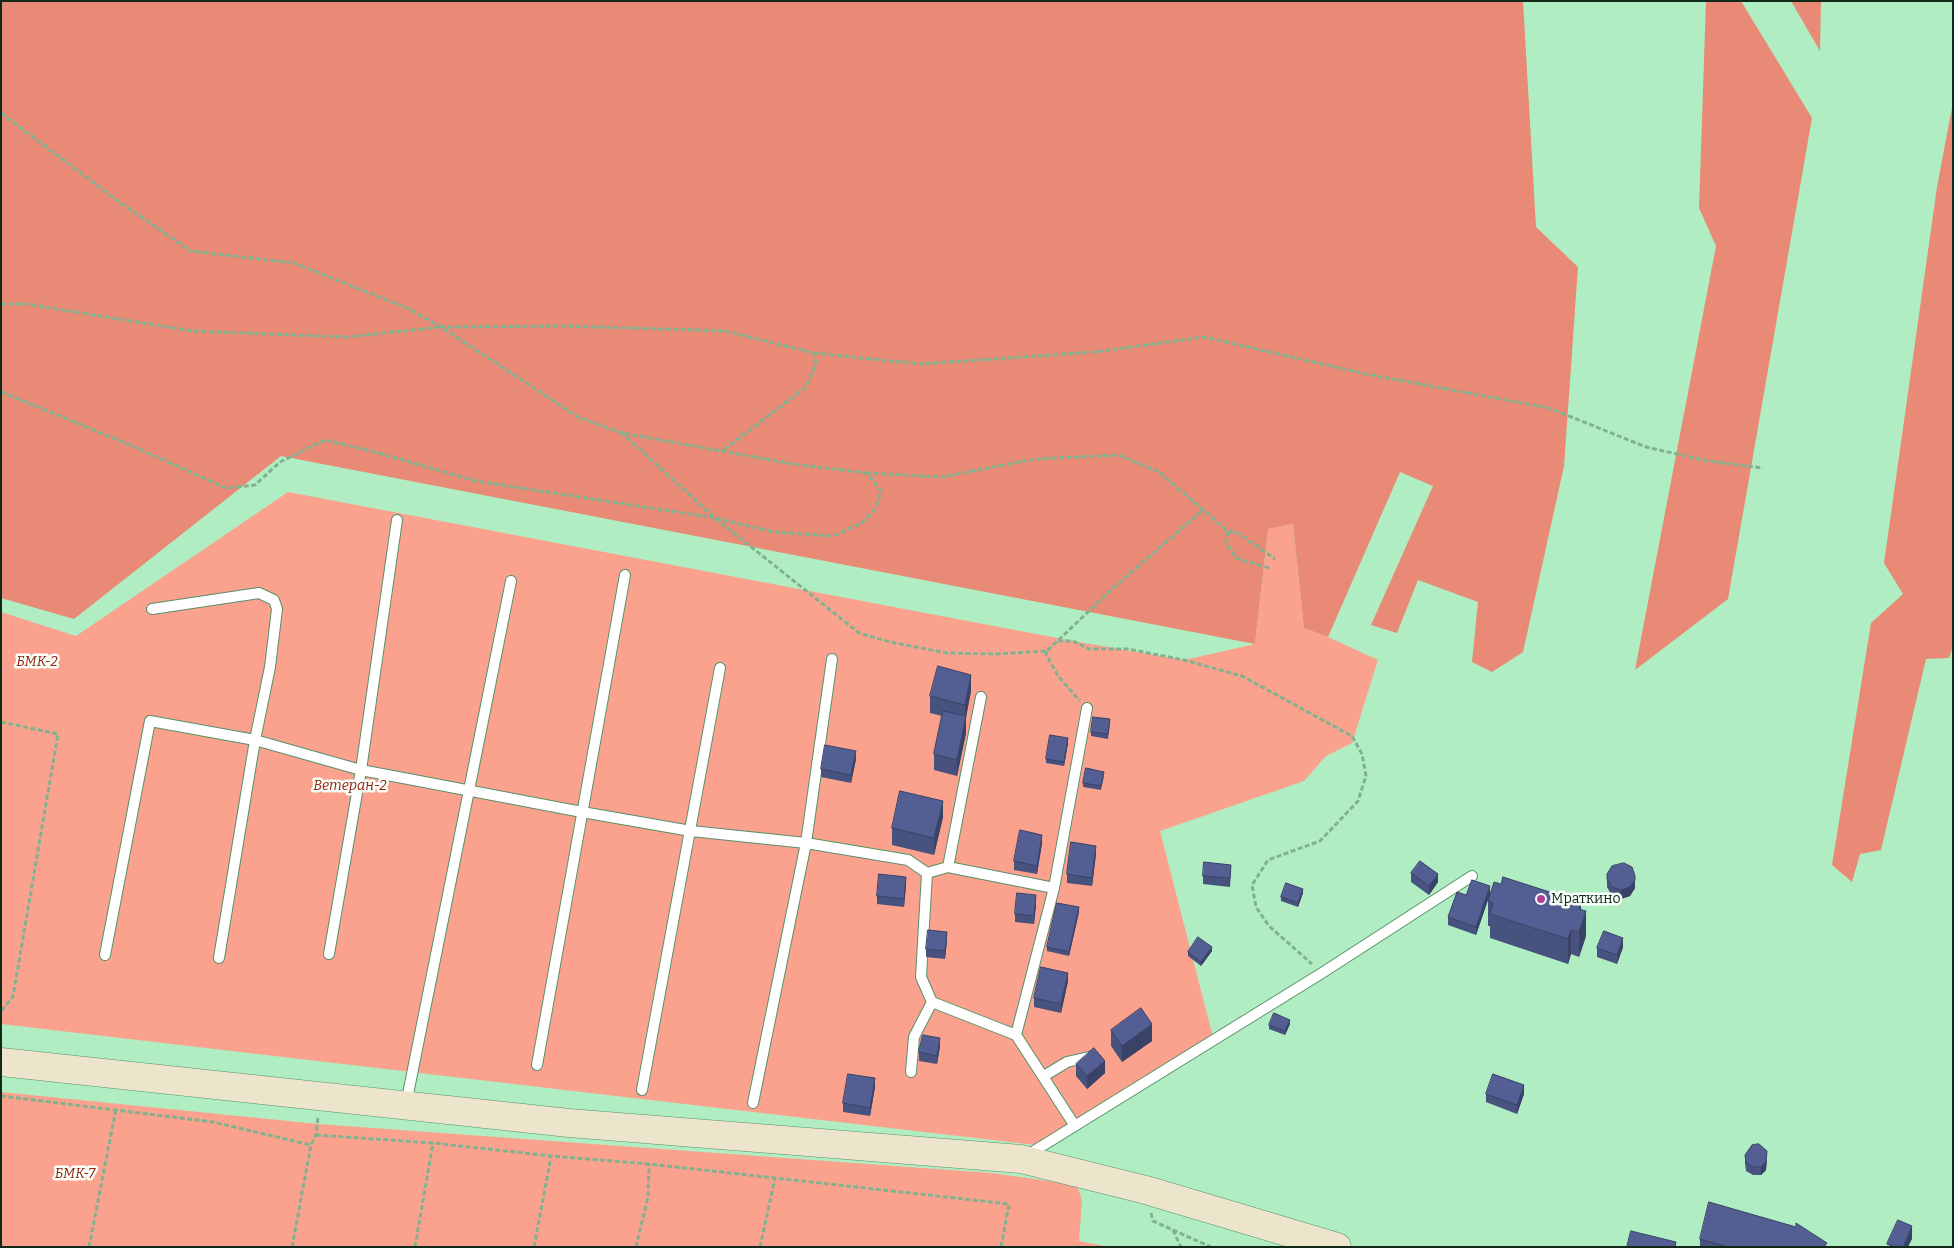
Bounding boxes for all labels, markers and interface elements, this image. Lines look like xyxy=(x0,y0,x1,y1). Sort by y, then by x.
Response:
park label: БМК-2 xyxy=(16,654,58,670)
park label: Ветеран-2 xyxy=(313,778,387,794)
place label: Мраткино xyxy=(1551,891,1620,907)
marker: Мраткино xyxy=(1535,893,1547,905)
park label: БМК-7 xyxy=(55,1166,95,1182)

